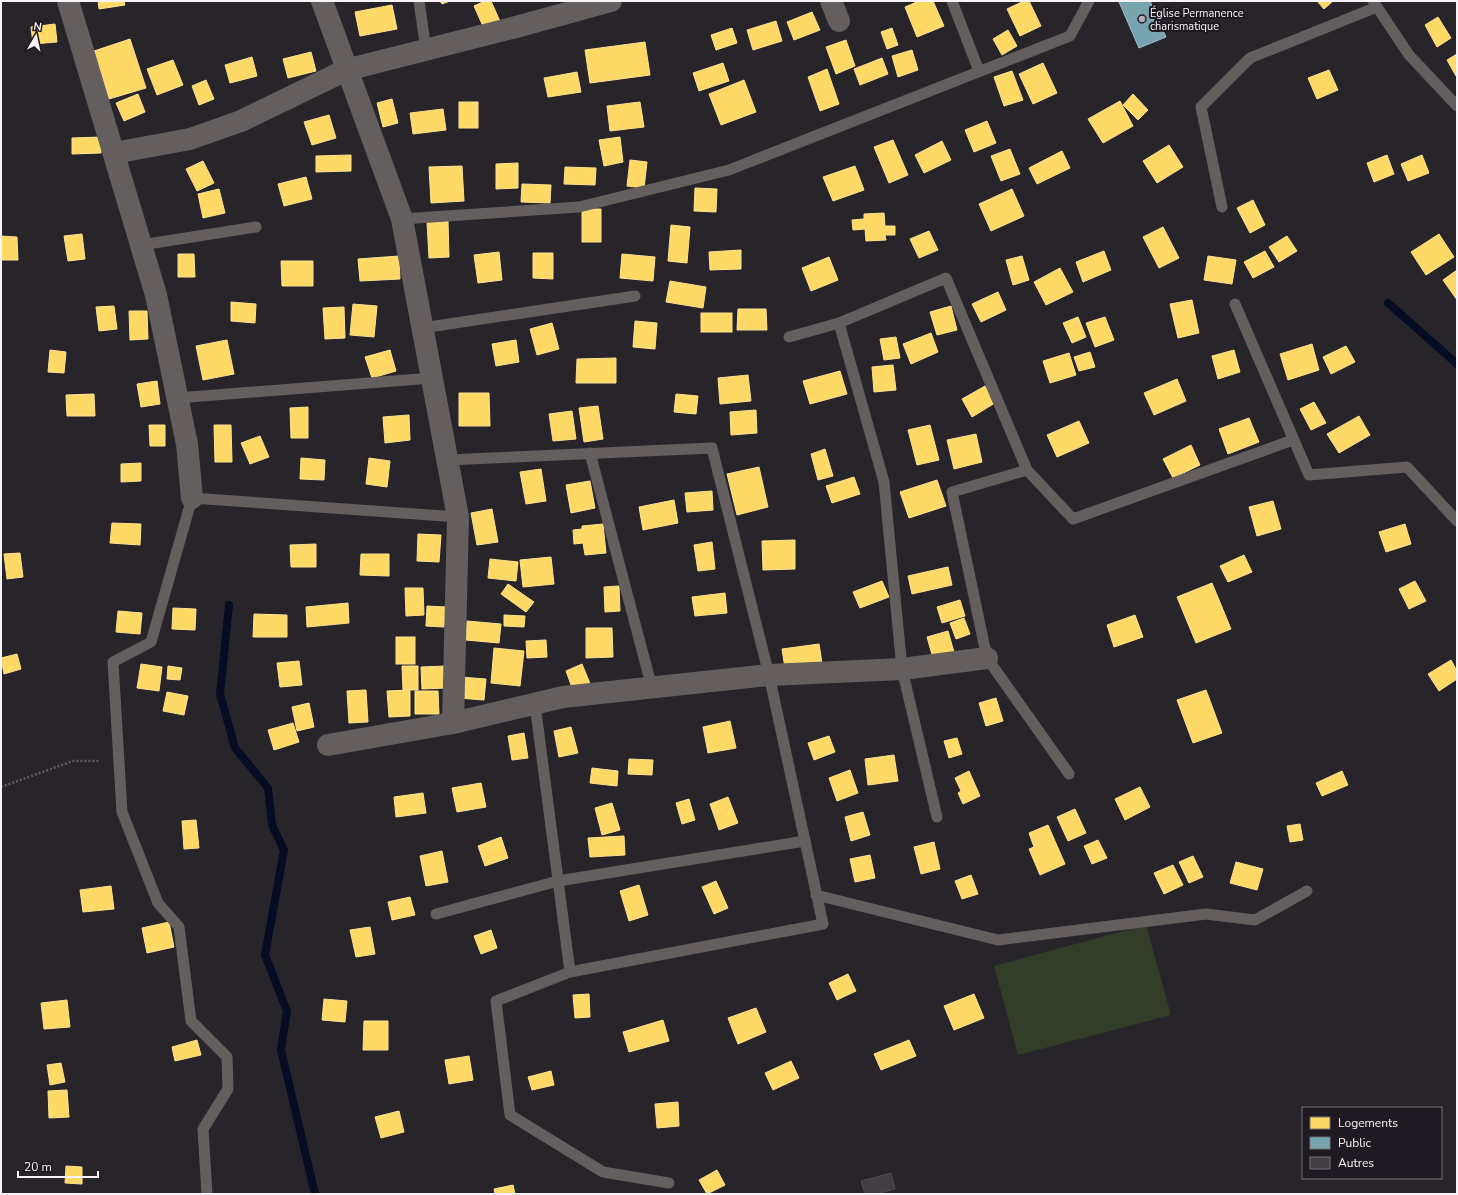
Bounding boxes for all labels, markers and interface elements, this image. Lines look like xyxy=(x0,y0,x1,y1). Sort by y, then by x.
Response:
place label: Église Permanence charismatique xyxy=(1150,5,1244,34)
marker: Église Permanence charismatique xyxy=(1137,14,1147,24)
north arrow xyxy=(16,16,56,56)
text: N xyxy=(32,19,43,35)
legend xyxy=(1302,1107,1442,1179)
text: Logements xyxy=(1338,1115,1398,1131)
text: Public xyxy=(1338,1135,1372,1151)
scale bar xyxy=(18,1153,98,1179)
text: Autres xyxy=(1338,1155,1374,1171)
text: 20 m xyxy=(24,1159,52,1175)

